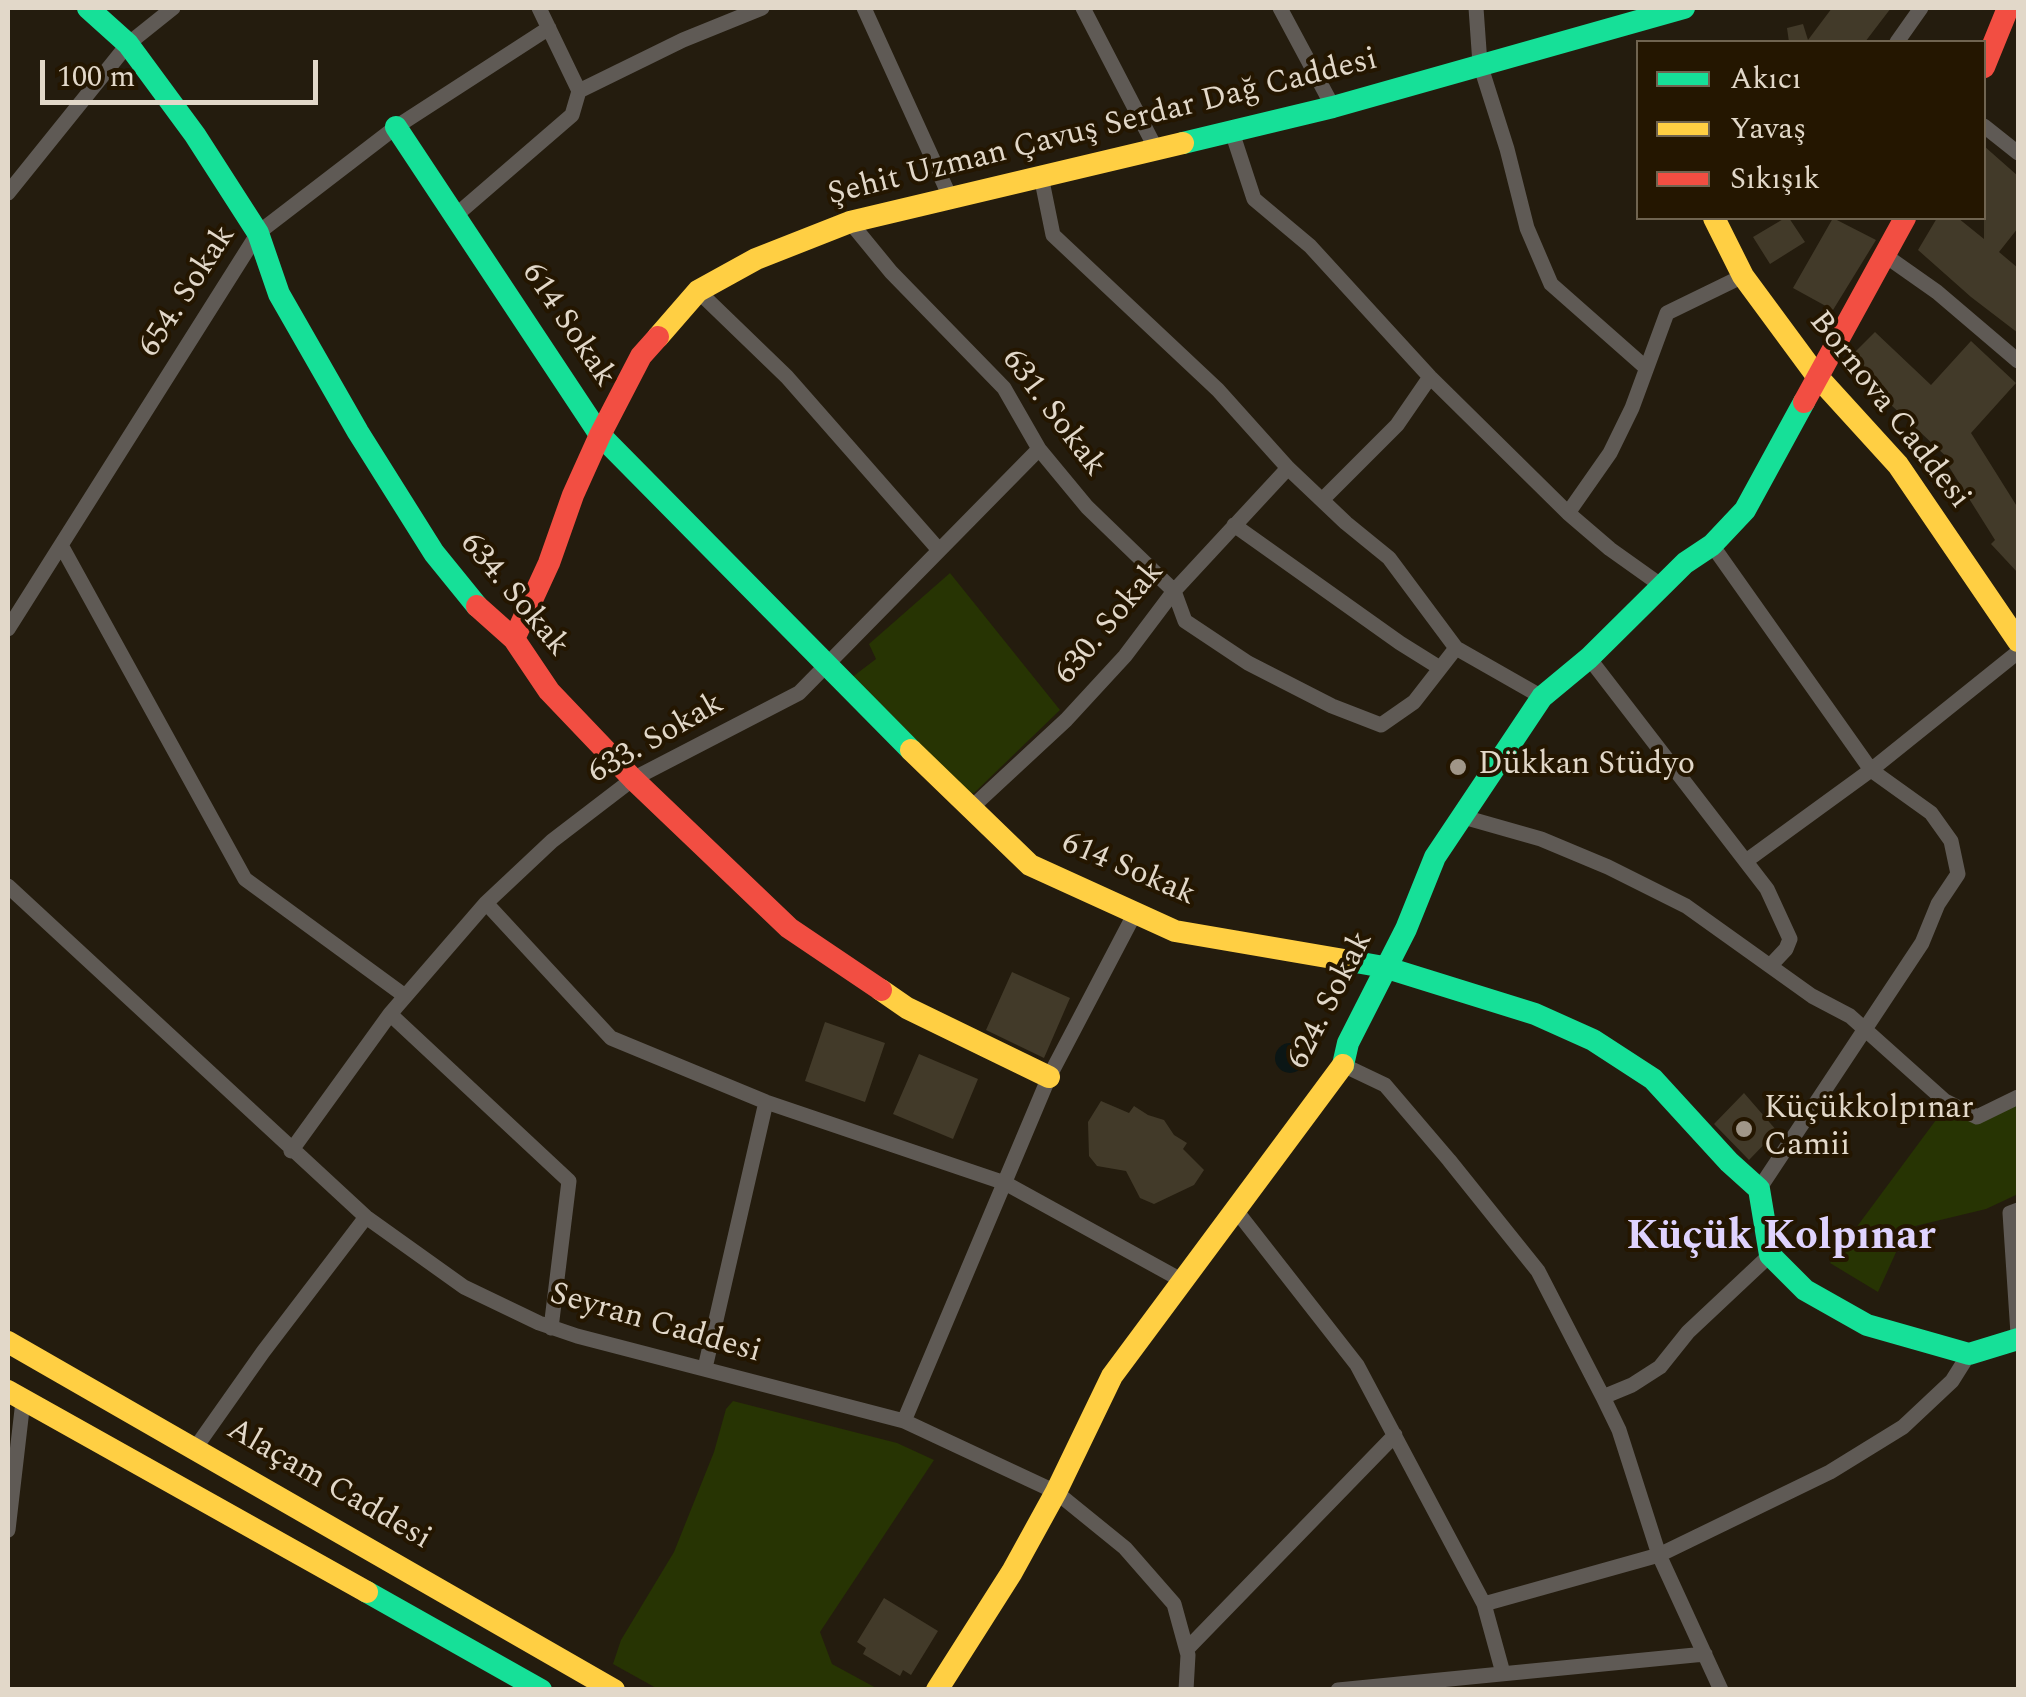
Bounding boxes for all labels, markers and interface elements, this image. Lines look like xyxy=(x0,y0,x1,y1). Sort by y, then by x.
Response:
scale bar xyxy=(45,40,322,102)
legend xyxy=(1636,40,1986,220)
street label: Şehit Uzman Çavuş Serdar Dağ Caddesi xyxy=(824,42,1382,216)
text: 100 m xyxy=(57,54,135,100)
text: Akıcı xyxy=(1730,56,1802,102)
text: Yavaş xyxy=(1730,106,1806,152)
text: Sıkışık xyxy=(1730,156,1820,202)
street label: 654. Sokak xyxy=(132,219,246,365)
street label: 614 Sokak xyxy=(511,257,623,395)
street label: Bornova Caddesi xyxy=(1799,305,1977,517)
street label: 631. Sokak xyxy=(992,343,1112,485)
street label: 634. Sokak xyxy=(450,526,576,666)
street label: 630. Sokak xyxy=(1048,554,1174,694)
street label: 633. Sokak xyxy=(583,686,731,794)
place label: Dükkan Stüdyo xyxy=(1478,748,1695,786)
marker: Dükkan Stüdyo xyxy=(1447,756,1469,778)
street label: 614 Sokak xyxy=(1055,826,1201,916)
street label: 624. Sokak xyxy=(1281,926,1383,1076)
place label: Küçükkolpınar Camii xyxy=(1764,1092,1974,1167)
marker: Küçükkolpınar Camii xyxy=(1733,1118,1755,1140)
district label: Küçük Kolpınar xyxy=(1626,1215,1936,1265)
street label: Seyran Caddesi xyxy=(545,1277,765,1373)
street label: Alaçam Caddesi xyxy=(219,1412,437,1560)

